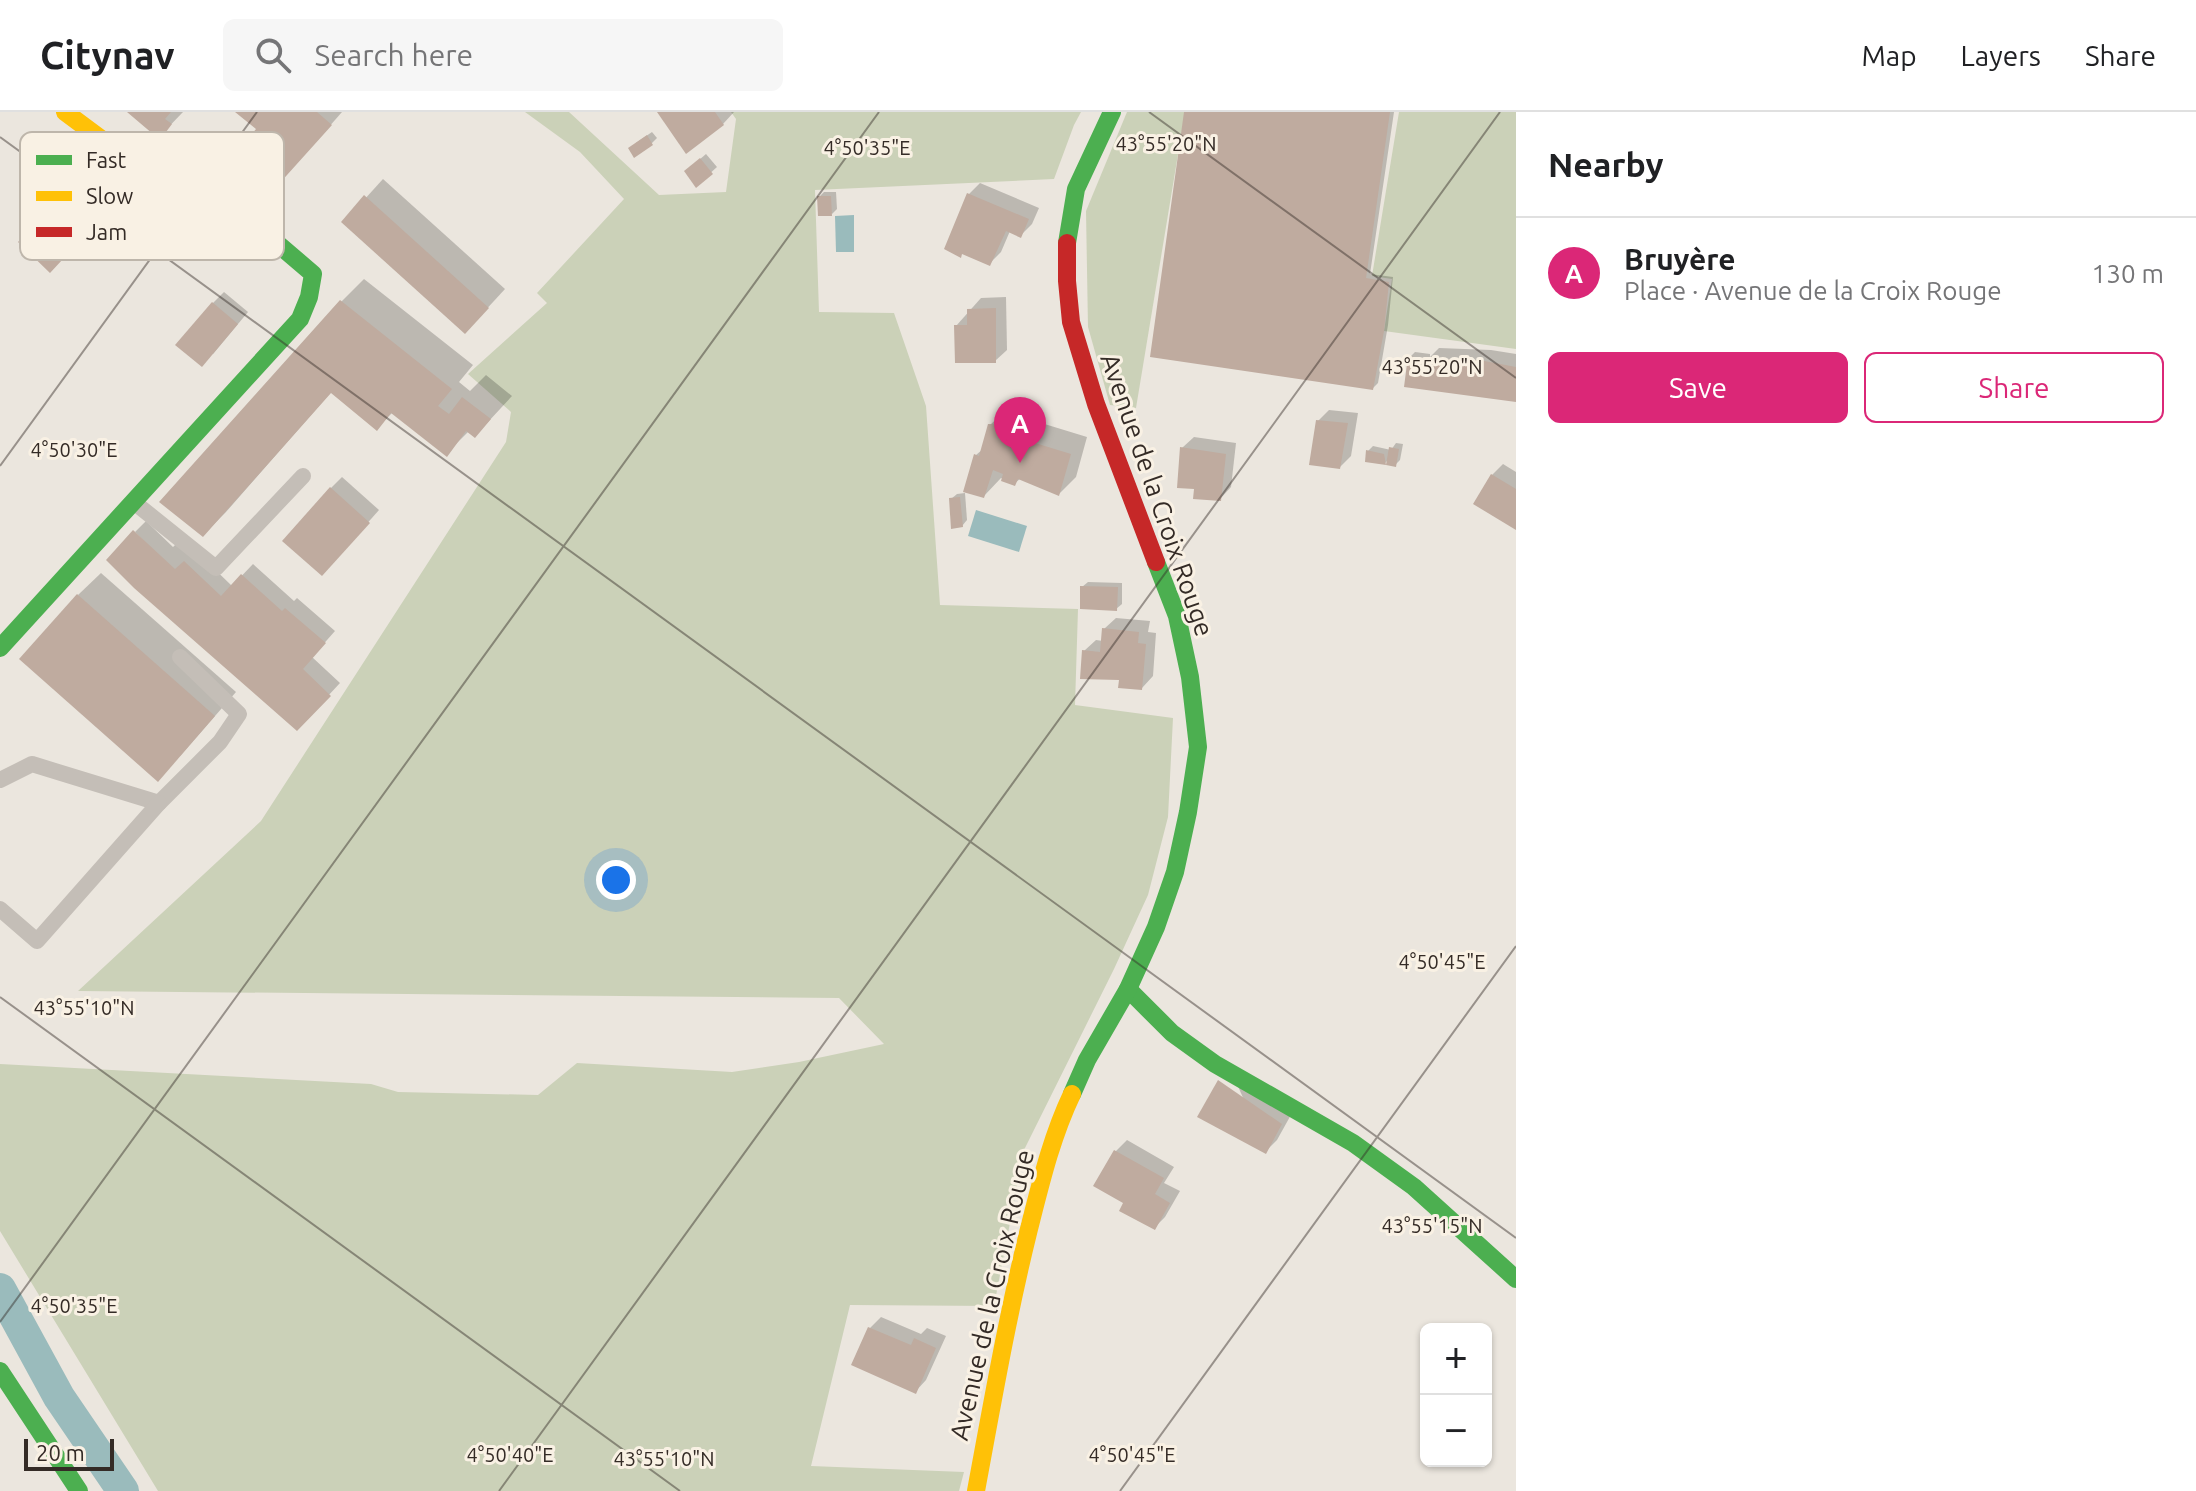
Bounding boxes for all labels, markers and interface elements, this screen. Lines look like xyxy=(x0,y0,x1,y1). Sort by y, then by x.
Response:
search box xyxy=(223,19,783,91)
icon: search xyxy=(251,33,295,77)
text: Citynav xyxy=(40,34,175,76)
text: Search here xyxy=(315,38,473,72)
text: Map xyxy=(1861,40,1917,71)
text: Layers xyxy=(1961,40,2041,71)
text: Share xyxy=(2085,40,2156,71)
legend xyxy=(20,132,284,260)
text: 43°55'20"N xyxy=(1115,132,1217,155)
text: 4°50'35"E xyxy=(824,136,910,159)
text: Nearby xyxy=(1548,145,1663,183)
text: Fast xyxy=(86,147,127,172)
text: Slow xyxy=(86,183,133,208)
text: Jam xyxy=(86,219,127,244)
text: Bruyère xyxy=(1624,242,1736,276)
text: A xyxy=(1565,259,1583,288)
text: 130 m xyxy=(2092,259,2164,288)
text: Place · Avenue de la Croix Rouge xyxy=(1624,276,2002,305)
street label: Avenue de la Croix Rouge xyxy=(1095,350,1220,640)
button: Save xyxy=(1548,352,1848,423)
button: Share xyxy=(1864,352,2164,423)
text: 43°55'20"N xyxy=(1381,355,1483,378)
pin: A xyxy=(994,397,1046,463)
text: 4°50'30"E xyxy=(31,438,117,461)
your location xyxy=(596,860,636,900)
text: 4°50'45"E xyxy=(1399,950,1485,973)
text: 43°55'10"N xyxy=(33,996,135,1019)
street label: Avenue de la Croix Rouge xyxy=(944,1147,1039,1443)
text: 43°55'15"N xyxy=(1381,1214,1483,1237)
text: 4°50'35"E xyxy=(31,1294,117,1317)
map controls xyxy=(1420,1323,1492,1467)
button: + xyxy=(1420,1323,1492,1395)
button: − xyxy=(1420,1395,1492,1467)
scale bar xyxy=(24,1435,114,1471)
text: 20 m xyxy=(36,1440,85,1465)
text: 4°50'40"E xyxy=(467,1443,553,1466)
text: 4°50'45"E xyxy=(1089,1443,1175,1466)
text: 43°55'10"N xyxy=(613,1447,715,1470)

